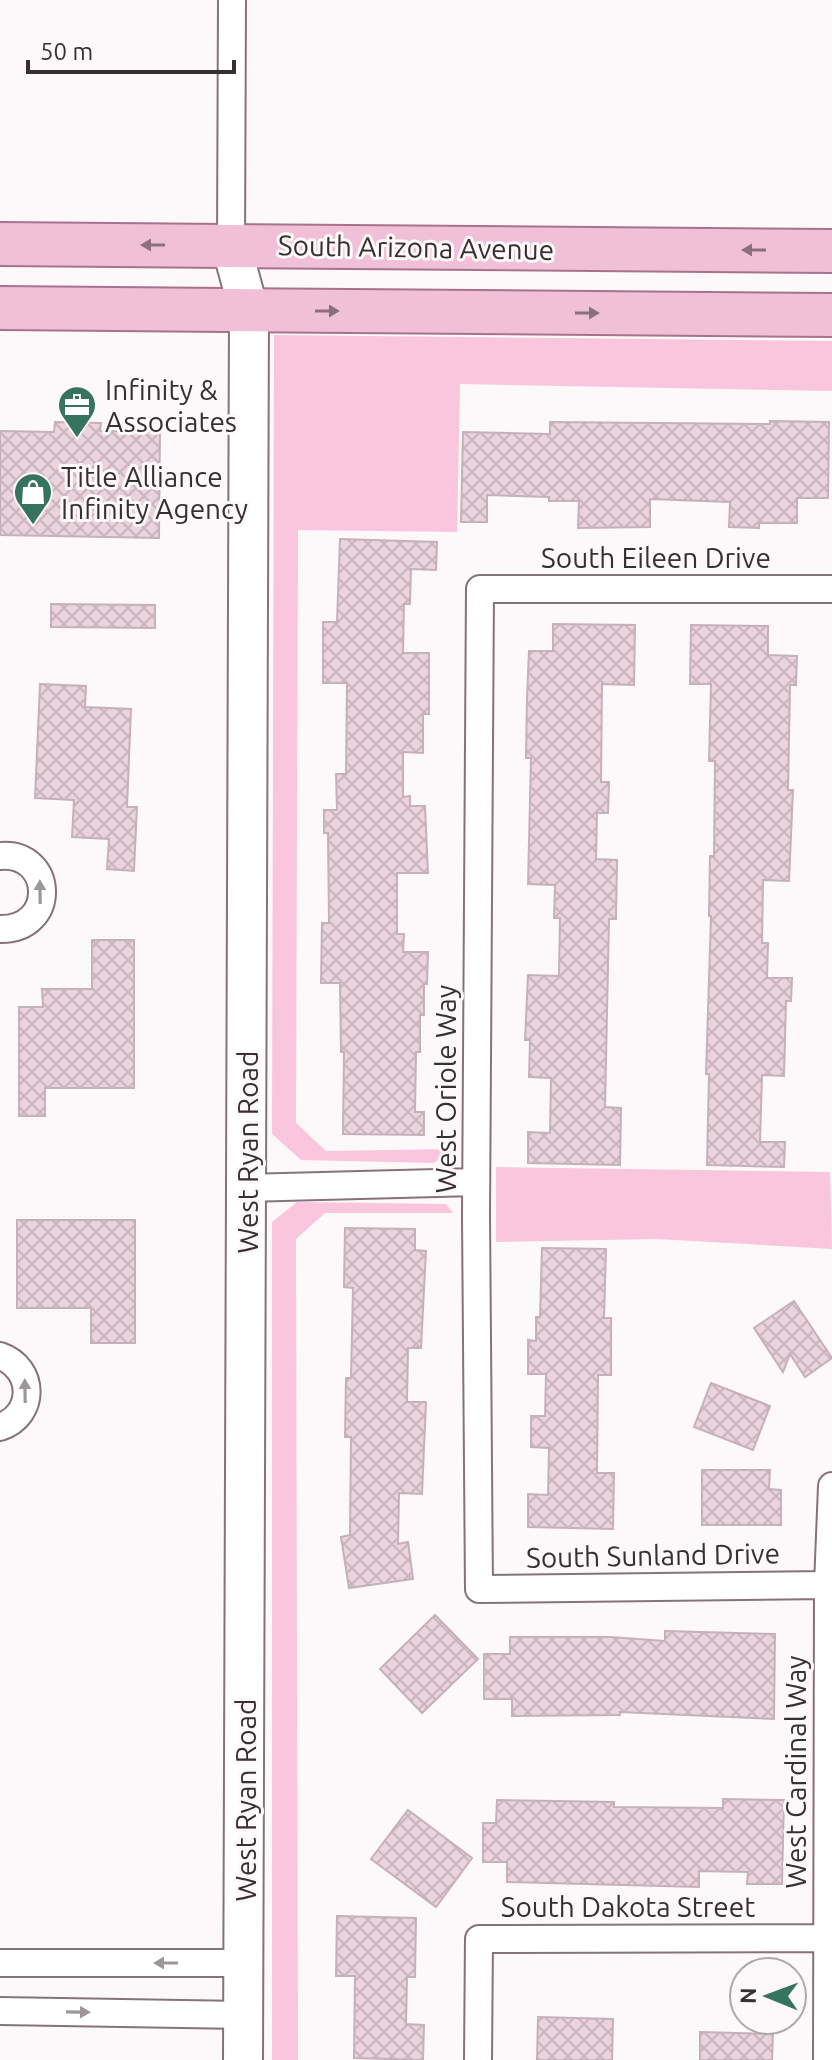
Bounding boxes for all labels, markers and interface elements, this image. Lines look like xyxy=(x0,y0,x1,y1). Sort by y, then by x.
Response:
scale bar xyxy=(28,24,234,74)
text: 50 m xyxy=(40,38,93,65)
street label: South Arizona Avenue xyxy=(278,229,554,265)
one-way arrow xyxy=(140,239,165,251)
one-way arrow xyxy=(741,244,766,256)
one-way arrow xyxy=(315,305,340,317)
one-way arrow xyxy=(575,307,600,319)
place label: Infinity & Associates xyxy=(105,374,237,437)
office icon: Infinity & Associates xyxy=(56,384,98,439)
place label: Title Alliance Infinity Agency xyxy=(61,461,248,524)
shop icon: Title Alliance Infinity Agency xyxy=(12,471,54,526)
street label: South Eileen Drive xyxy=(541,542,771,573)
one-way arrow xyxy=(33,879,46,905)
street label: West Oriole Way xyxy=(430,985,461,1193)
street label: West Ryan Road xyxy=(232,1051,263,1253)
one-way arrow xyxy=(19,1378,31,1404)
street label: South Sunland Drive xyxy=(526,1537,780,1573)
street label: West Cardinal Way xyxy=(780,1655,811,1889)
street label: West Ryan Road xyxy=(230,1699,261,1901)
street label: South Dakota Street xyxy=(501,1891,755,1922)
north arrow xyxy=(728,1956,808,2036)
one-way arrow xyxy=(153,1957,178,1969)
text: N xyxy=(735,1987,760,2004)
one-way arrow xyxy=(66,2006,91,2019)

